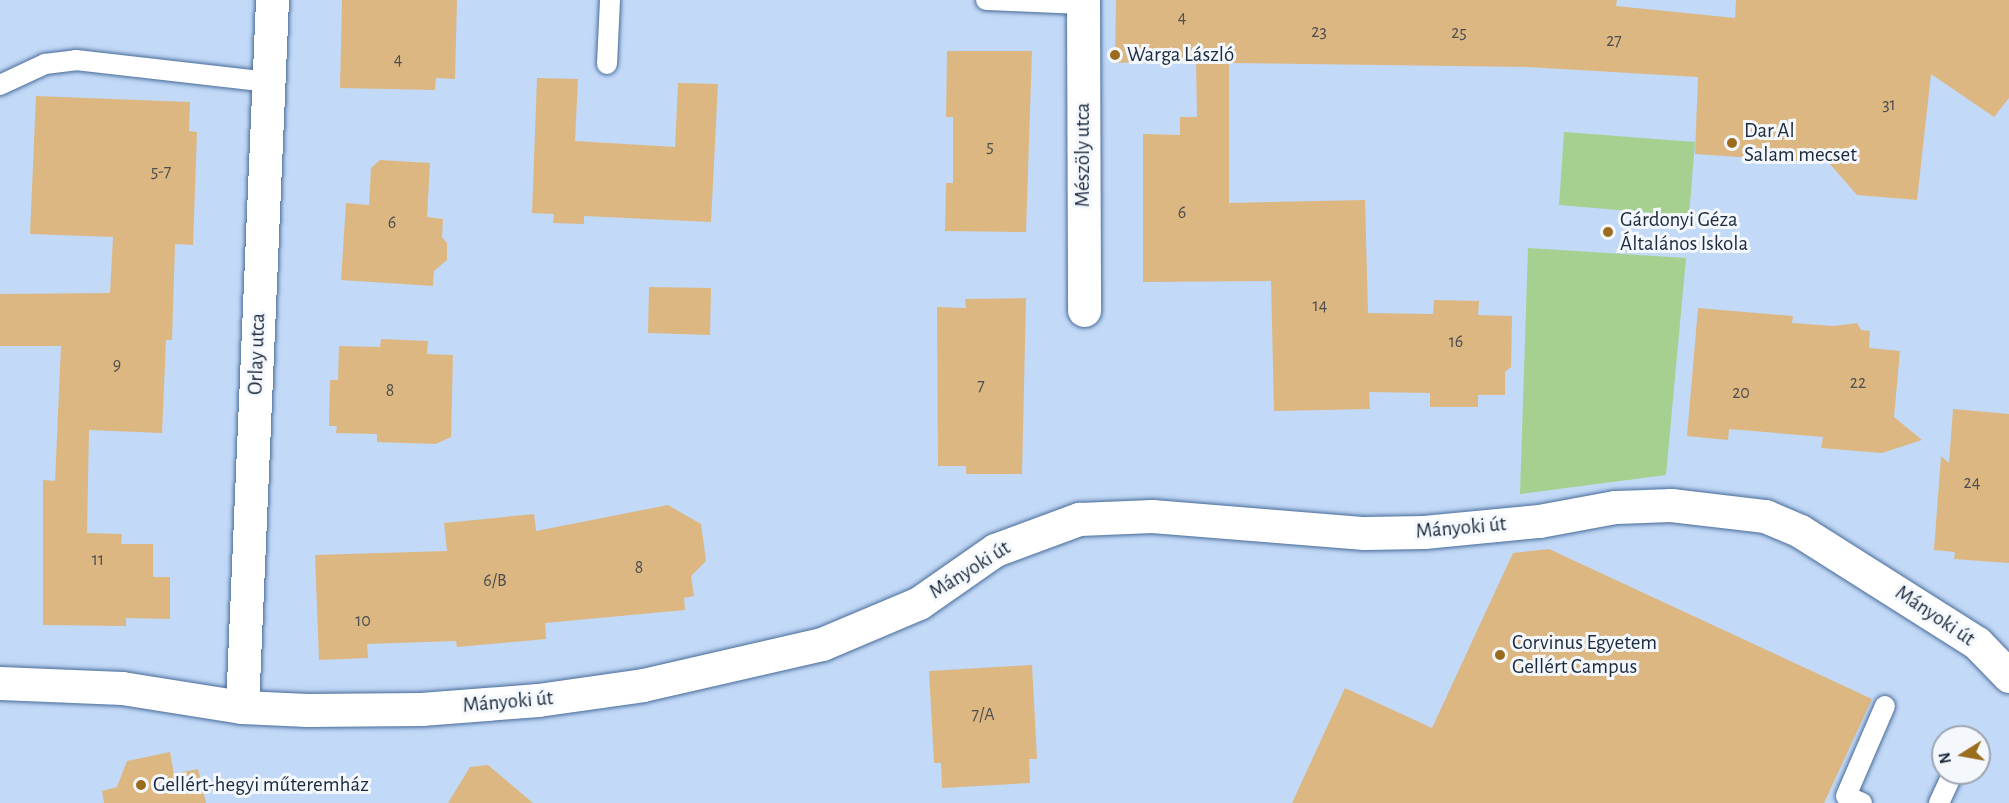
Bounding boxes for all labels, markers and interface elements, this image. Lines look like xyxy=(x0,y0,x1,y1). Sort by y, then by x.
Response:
house number: 4 xyxy=(1178,7,1186,29)
house number: 23 xyxy=(1311,21,1327,43)
house number: 25 xyxy=(1451,22,1467,44)
house number: 27 xyxy=(1606,30,1622,52)
place label: Warga László xyxy=(1127,42,1234,68)
marker: Warga László xyxy=(1108,48,1122,62)
house number: 4 xyxy=(394,49,402,71)
house number: 31 xyxy=(1882,94,1896,116)
street label: Mészöly utca xyxy=(1070,103,1096,207)
place label: Dar Al Salam mecset xyxy=(1744,118,1857,168)
house number: 5 xyxy=(986,136,994,158)
marker: Dar Al Salam mecset xyxy=(1725,136,1739,150)
house number: 5-7 xyxy=(151,161,171,183)
house number: 6 xyxy=(1178,202,1186,224)
place label: Gárdonyi Géza Általános Iskola xyxy=(1620,207,1748,257)
house number: 6 xyxy=(388,212,396,234)
marker: Gárdonyi Géza Általános Iskola xyxy=(1601,225,1615,239)
house number: 14 xyxy=(1313,295,1327,317)
street label: Orlay utca xyxy=(243,313,271,395)
house number: 16 xyxy=(1449,331,1463,353)
house number: 9 xyxy=(113,354,121,376)
house number: 22 xyxy=(1850,372,1866,394)
house number: 7 xyxy=(977,375,985,397)
house number: 8 xyxy=(386,380,394,402)
house number: 20 xyxy=(1732,382,1750,404)
house number: 24 xyxy=(1964,472,1980,494)
street label: Mányoki út xyxy=(1415,511,1507,545)
street label: Mányoki út xyxy=(925,535,1015,605)
house number: 11 xyxy=(92,549,104,571)
house number: 8 xyxy=(635,557,643,579)
house number: 6/B xyxy=(483,570,507,592)
street label: Mányoki út xyxy=(1890,580,1980,652)
house number: 10 xyxy=(355,610,371,632)
place label: Corvinus Egyetem Gellért Campus xyxy=(1512,630,1657,680)
marker: Corvinus Egyetem Gellért Campus xyxy=(1493,648,1507,662)
street label: Mányoki út xyxy=(462,685,554,719)
house number: 7/A xyxy=(971,704,995,726)
north arrow xyxy=(1931,725,1991,785)
text: N xyxy=(1936,751,1954,765)
place label: Gellért-hegyi műteremház xyxy=(153,772,369,798)
marker: Gellért-hegyi műteremház xyxy=(134,778,148,792)

